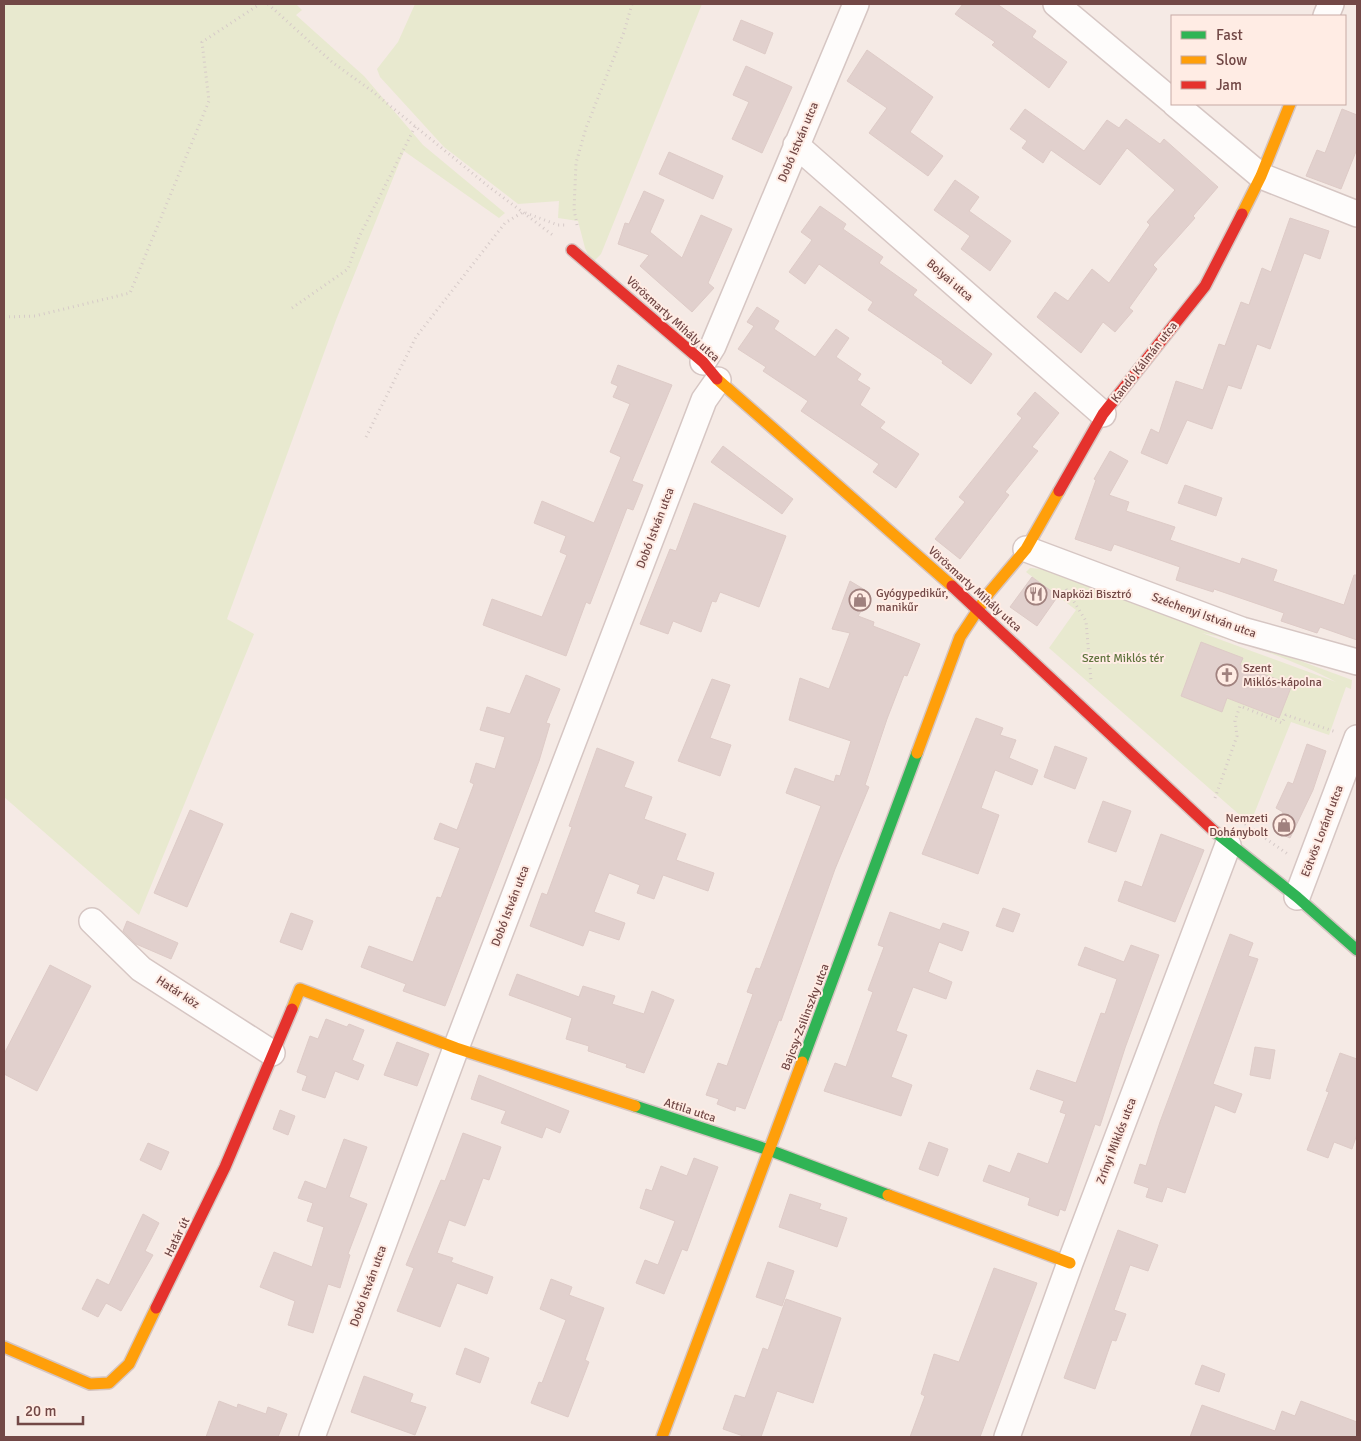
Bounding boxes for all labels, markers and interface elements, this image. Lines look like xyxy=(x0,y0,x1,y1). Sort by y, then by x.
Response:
legend xyxy=(1171,15,1346,105)
text: Fast xyxy=(1216,26,1243,44)
text: Slow xyxy=(1216,51,1247,69)
text: Jam xyxy=(1216,76,1242,94)
street label: Dobó István utca xyxy=(775,100,822,184)
street label: Bolyai utca xyxy=(923,256,976,305)
street label: Vörösmarty Mihály utca xyxy=(623,273,723,365)
street label: Kandó Kálmán utca xyxy=(1108,319,1181,406)
street label: Dobó István utca xyxy=(633,486,678,571)
street label: Vörösmarty Mihály utca xyxy=(925,543,1025,635)
restaurant icon: Napközi Bisztró xyxy=(1024,582,1048,606)
place label: Gyógypedikűr, manikűr xyxy=(876,586,948,615)
place label: Napközi Bisztró xyxy=(1052,587,1131,602)
shop icon: Gyógypedikűr, manikűr xyxy=(848,588,872,612)
street label: Széchenyi István utca xyxy=(1150,590,1258,641)
park label: Szent Miklós tér xyxy=(1082,651,1165,666)
place label: Szent Miklós-kápolna xyxy=(1243,661,1322,690)
church icon: Szent Miklós-kápolna xyxy=(1215,663,1239,687)
street label: Eötvös Loránd utca xyxy=(1298,783,1347,879)
place label: Nemzeti Dohánybolt xyxy=(1209,811,1268,840)
shop icon: Nemzeti Dohánybolt xyxy=(1272,813,1296,837)
street label: Dobó István utca xyxy=(488,864,533,949)
street label: Bajcsy-Zsilinszky utca xyxy=(778,962,833,1073)
street label: Határ köz xyxy=(153,973,202,1012)
street label: Attila utca xyxy=(662,1095,718,1126)
street label: Zrínyi Miklós utca xyxy=(1093,1096,1140,1186)
street label: Határ út xyxy=(161,1215,193,1259)
street label: Dobó István utca xyxy=(347,1243,390,1329)
scale bar xyxy=(18,1394,82,1426)
text: 20 m xyxy=(25,1402,56,1420)

